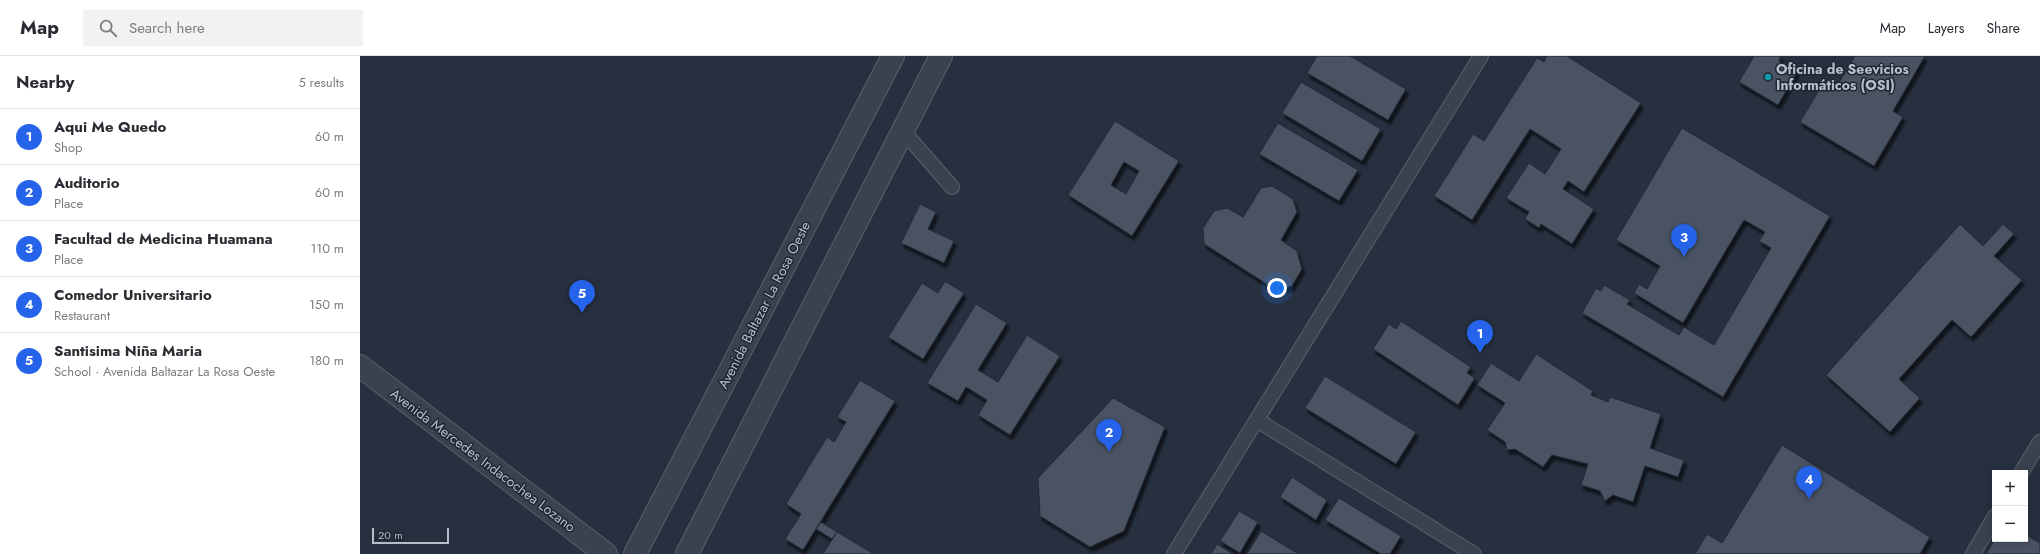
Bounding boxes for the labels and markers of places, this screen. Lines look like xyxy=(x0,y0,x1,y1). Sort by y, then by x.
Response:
place label: Oficina de Seevicios Informáticos (OSI) xyxy=(1776,59,1909,95)
marker: Oficina de Seevicios Informáticos (OSI) xyxy=(1763,72,1773,82)
pin: 3 xyxy=(1671,224,1697,257)
pin: 5 xyxy=(569,280,595,313)
pin: 1 xyxy=(1467,320,1493,353)
pin: 2 xyxy=(1096,419,1122,452)
pin: 4 xyxy=(1796,466,1822,499)

